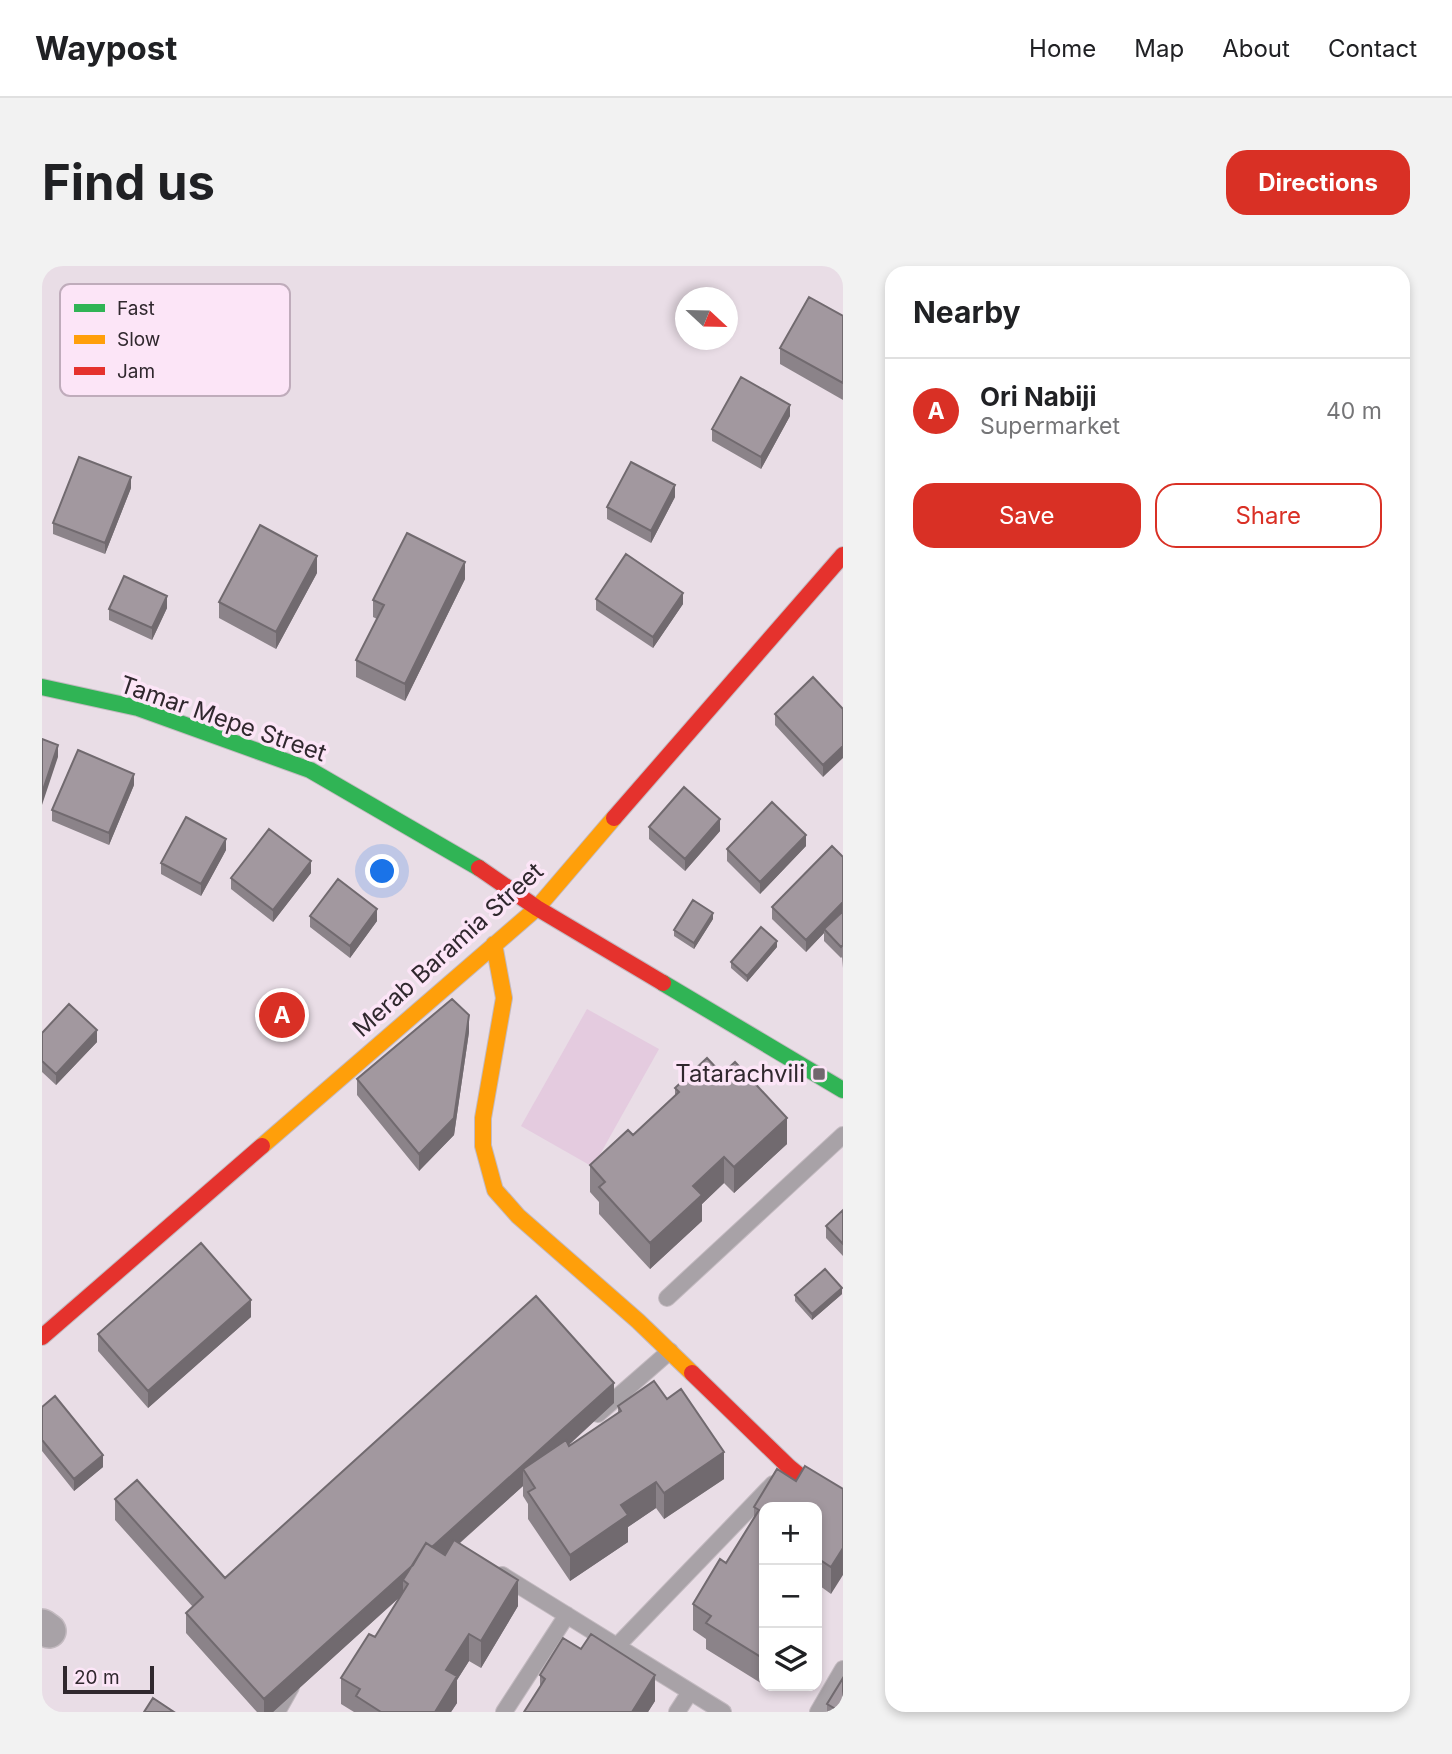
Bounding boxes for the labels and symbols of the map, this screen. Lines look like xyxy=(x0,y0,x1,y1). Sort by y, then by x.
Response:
legend xyxy=(60,284,290,396)
north arrow xyxy=(675,287,738,350)
text: Fast xyxy=(117,297,155,320)
text: Slow xyxy=(117,328,160,351)
text: Jam xyxy=(117,360,155,383)
street label: Tamar Mepe Street xyxy=(116,670,330,768)
your location xyxy=(365,854,399,888)
street label: Merab Baramia Street xyxy=(347,856,549,1043)
pin: A xyxy=(259,989,305,1041)
place label: Tatarachvili xyxy=(675,1059,805,1088)
marker: Tatarachvili xyxy=(811,1066,827,1082)
scale bar xyxy=(63,1663,154,1695)

